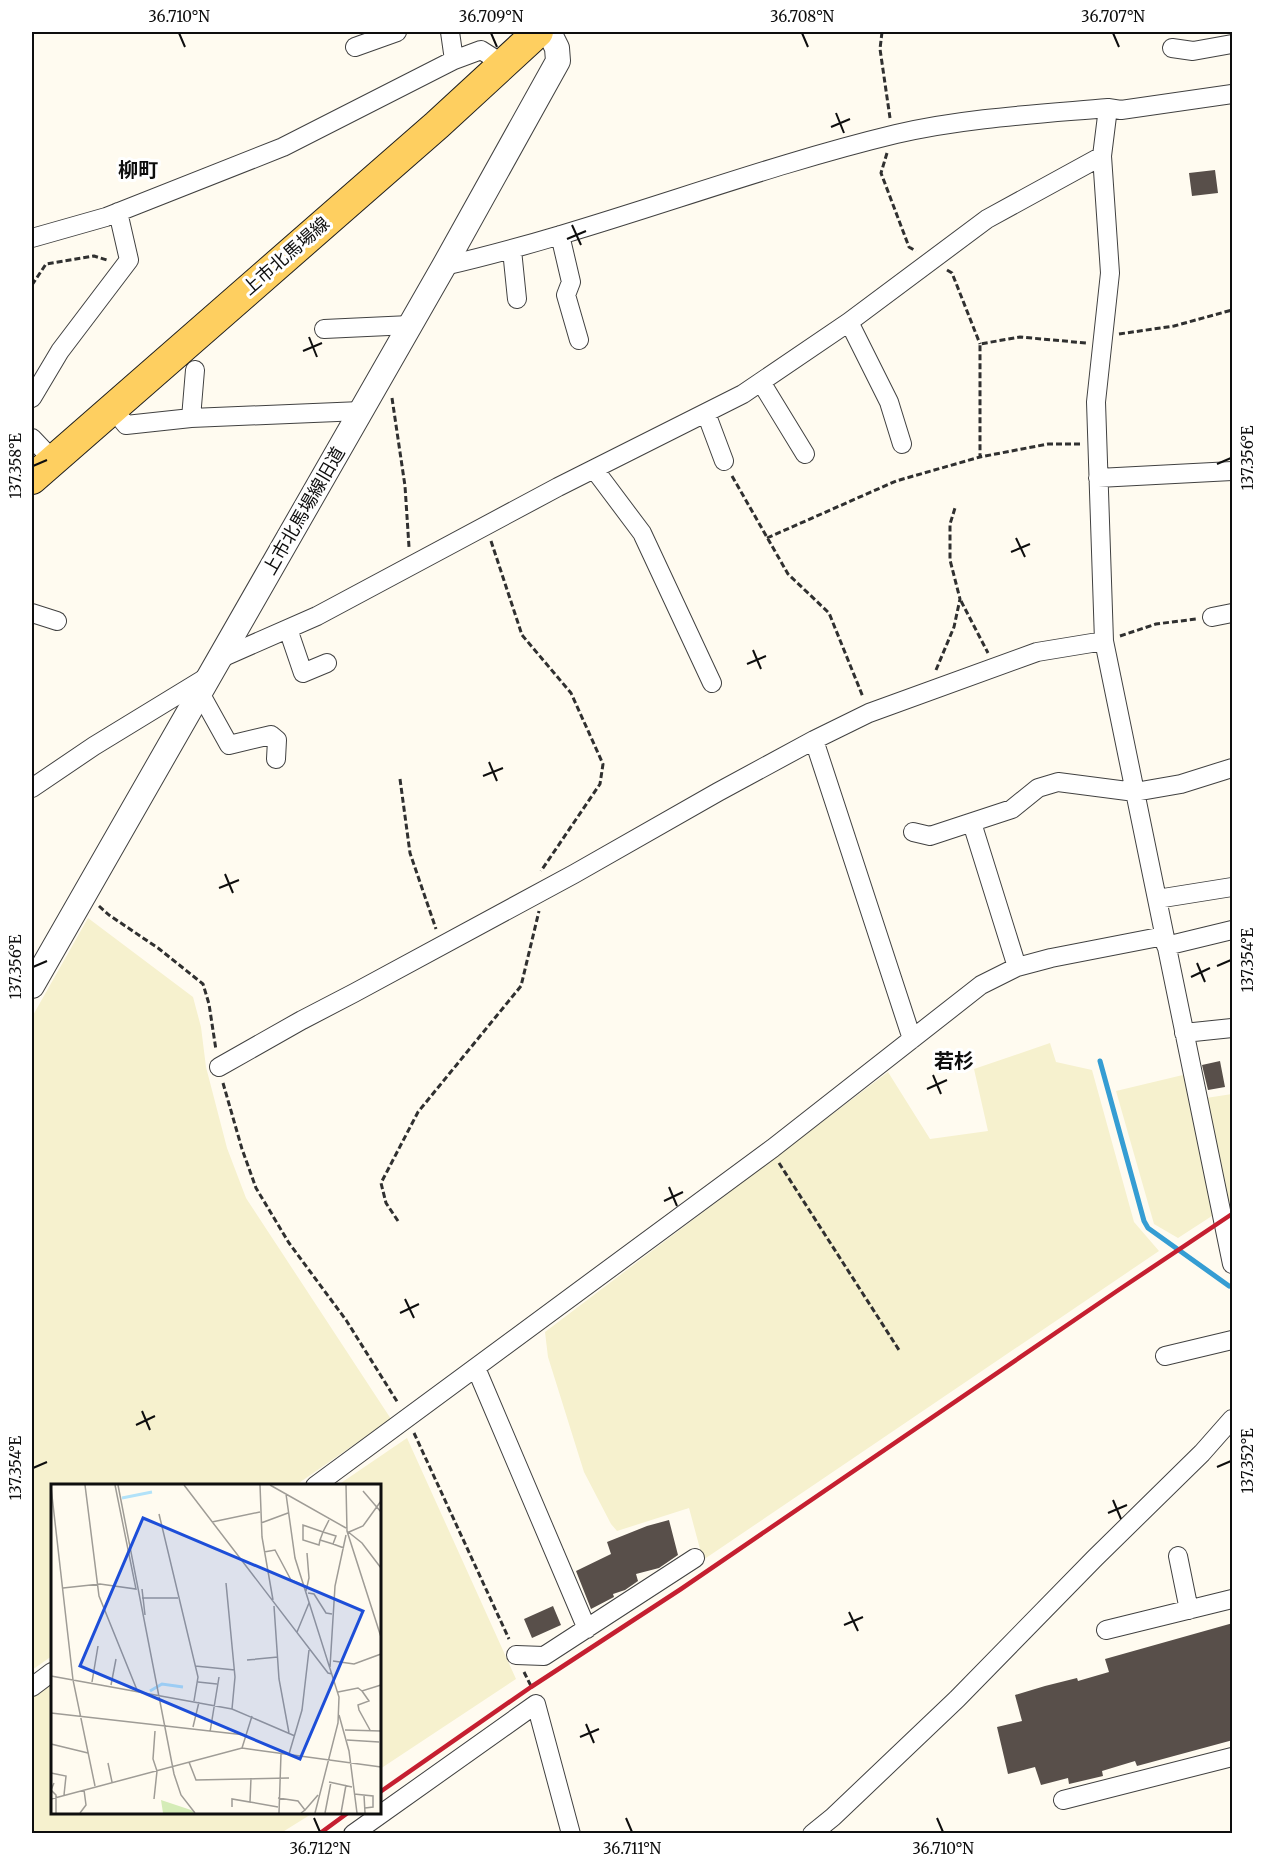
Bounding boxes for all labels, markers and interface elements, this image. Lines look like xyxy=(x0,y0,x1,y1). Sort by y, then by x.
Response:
text: 36.710°N xyxy=(148,7,210,26)
text: 36.709°N xyxy=(459,7,524,26)
text: 36.708°N xyxy=(770,7,835,26)
text: 36.707°N xyxy=(1081,7,1145,26)
district label: 柳町 xyxy=(118,157,158,182)
street label: 上市北馬場線 xyxy=(237,212,334,300)
text: 137.356°E xyxy=(1238,425,1257,490)
text: 137.358°E xyxy=(6,433,25,499)
street label: 上市北馬場線旧道 xyxy=(258,443,350,579)
text: 137.354°E xyxy=(1238,927,1257,992)
text: 137.356°E xyxy=(6,934,25,999)
district label: 若杉 xyxy=(934,1048,974,1073)
text: 137.352°E xyxy=(1238,1428,1257,1493)
text: 137.354°E xyxy=(6,1435,25,1500)
inset map xyxy=(51,1484,381,1814)
text: 36.712°N xyxy=(289,1839,351,1858)
text: 36.711°N xyxy=(603,1839,661,1858)
text: 36.710°N xyxy=(912,1839,974,1858)

